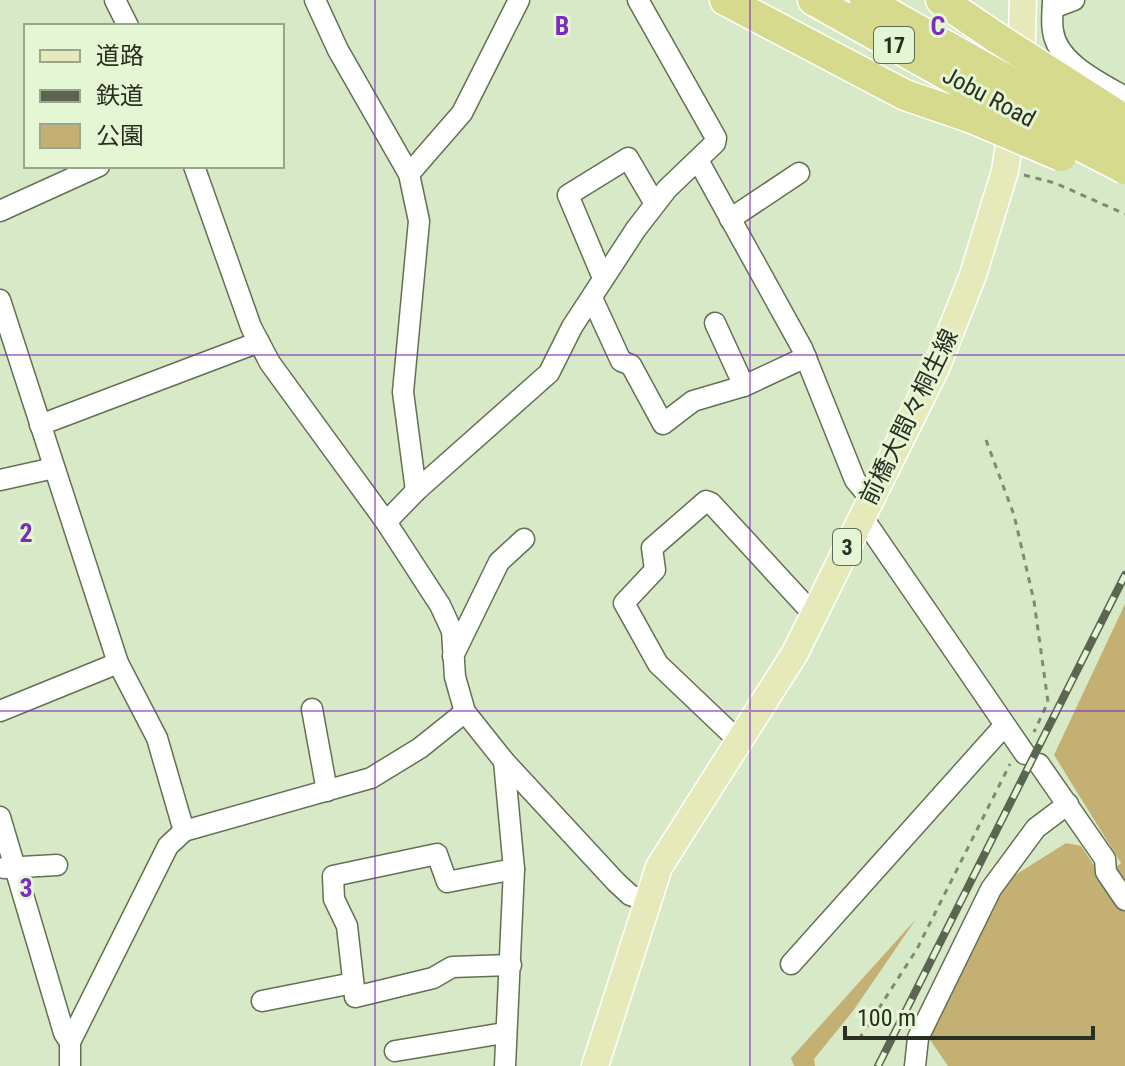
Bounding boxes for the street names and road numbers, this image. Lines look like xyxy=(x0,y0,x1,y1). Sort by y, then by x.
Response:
road number: 17 xyxy=(874,27,914,63)
street label: Jobu Road xyxy=(938,61,1040,133)
street label: 前橋大間々桐生線 xyxy=(854,325,964,509)
road number: 3 xyxy=(833,529,861,565)

